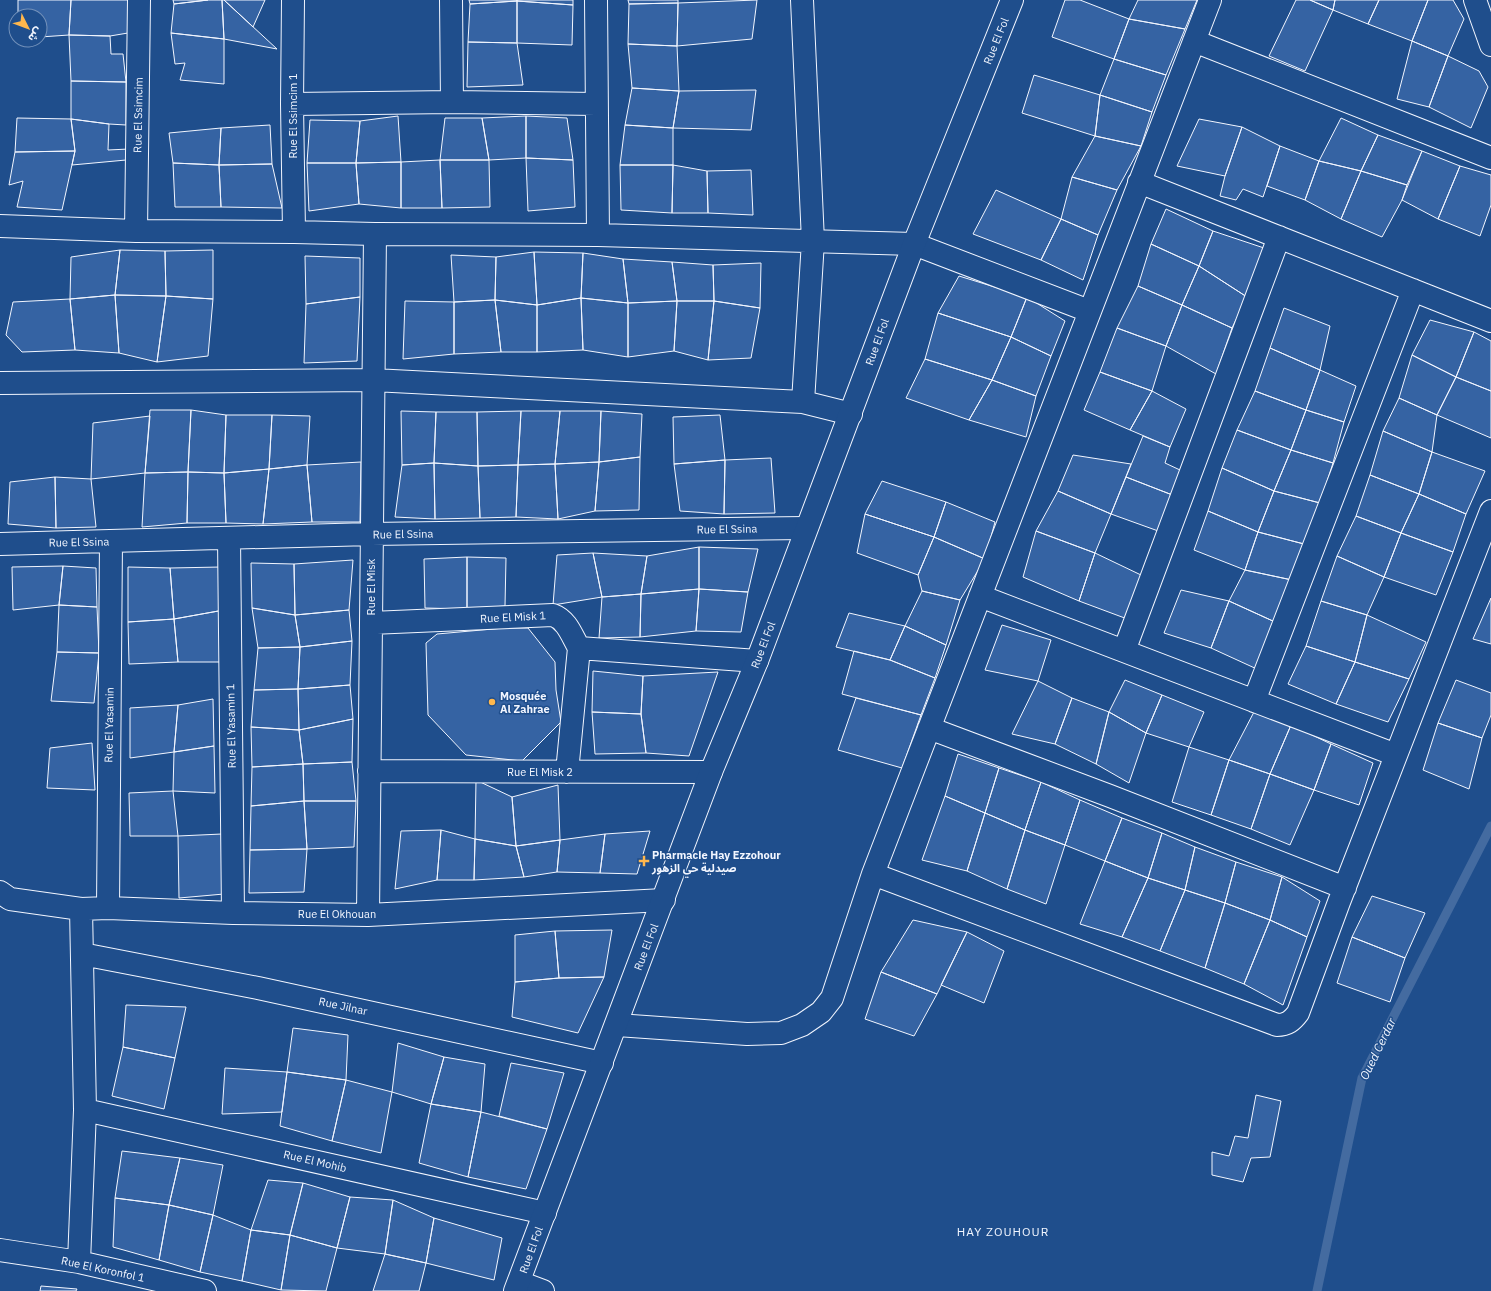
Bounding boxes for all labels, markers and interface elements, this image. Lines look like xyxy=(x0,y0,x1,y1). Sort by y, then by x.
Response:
north arrow xyxy=(8,8,48,48)
street label: Rue El Fol xyxy=(980,16,1012,66)
text: ش xyxy=(25,24,46,45)
street label: Rue El Ssimcim 1 xyxy=(286,73,300,159)
street label: Rue El Ssimcim xyxy=(130,77,146,153)
street label: Rue El Fol xyxy=(862,317,892,367)
street label: Rue El Ssina xyxy=(697,521,758,537)
street label: Rue El Ssina xyxy=(373,526,434,542)
street label: Rue El Ssina xyxy=(49,534,110,550)
street label: Rue El Misk xyxy=(364,558,378,615)
street label: Rue El Misk 1 xyxy=(480,608,547,626)
street label: Rue El Fol xyxy=(748,620,778,670)
street label: Rue El Yasamin 1 xyxy=(223,683,239,769)
street label: Rue El Yasamin xyxy=(101,687,117,763)
place label: Mosquée Al Zahrae xyxy=(500,689,550,716)
marker: Mosquée Al Zahrae xyxy=(487,697,497,707)
street label: Rue El Misk 2 xyxy=(507,765,573,779)
place label: Pharmacie Hay Ezzohour صيدلية حي الزهور xyxy=(651,848,781,878)
marker: Pharmacie Hay Ezzohour صيدلية حي الزهور xyxy=(639,856,649,866)
street label: Rue El Okhouan xyxy=(298,907,376,921)
street label: Rue El Fol xyxy=(631,922,661,972)
street label: Rue Jilnar xyxy=(317,994,369,1018)
water label: Oued Cerdar xyxy=(1356,1015,1399,1082)
street label: Rue El Mohib xyxy=(282,1147,348,1175)
district label: HAY ZOUHOUR xyxy=(957,1224,1049,1239)
street label: Rue El Fol xyxy=(516,1225,546,1275)
street label: Rue El Koronfol 1 xyxy=(60,1253,146,1285)

